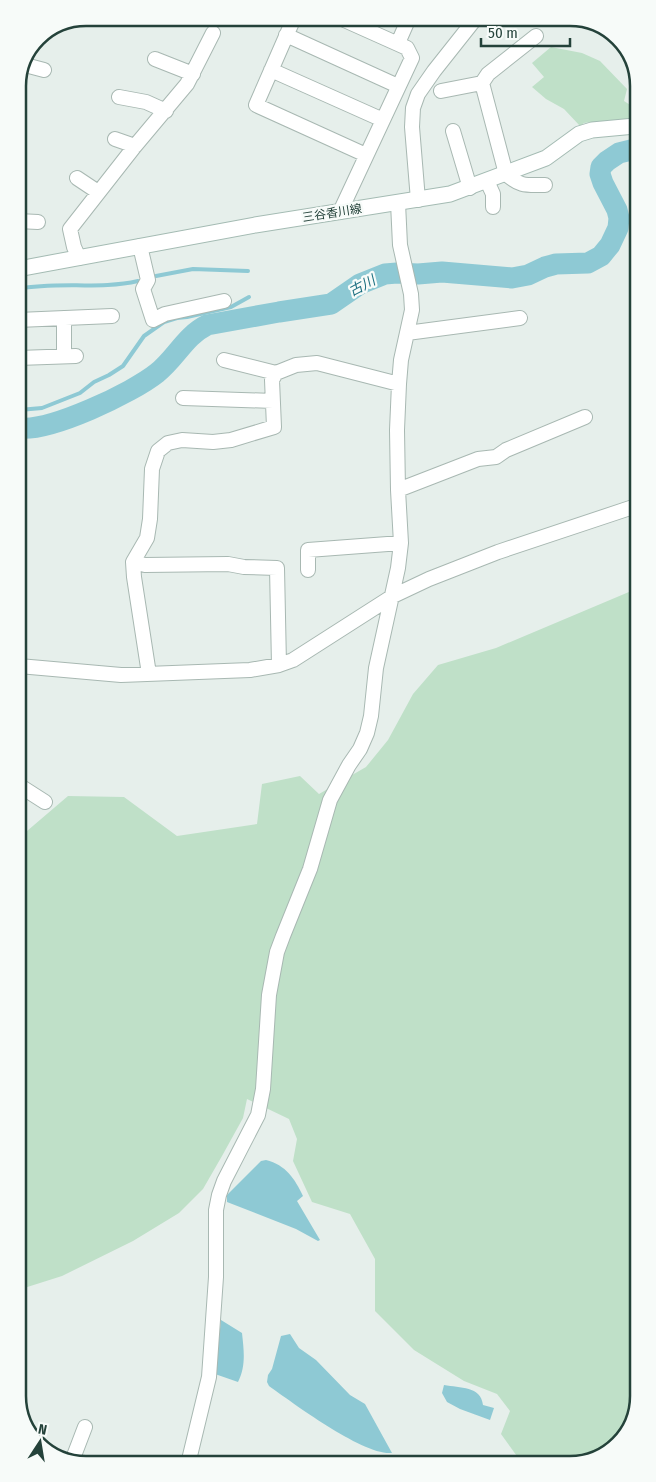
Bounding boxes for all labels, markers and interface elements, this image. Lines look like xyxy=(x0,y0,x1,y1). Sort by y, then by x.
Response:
scale bar xyxy=(481,15,570,47)
text: 50 m xyxy=(488,24,518,42)
street label: 三谷香川線 xyxy=(301,201,363,225)
water label: 古川 xyxy=(346,271,380,300)
north arrow xyxy=(15,1417,65,1467)
text: N xyxy=(37,1421,48,1439)

